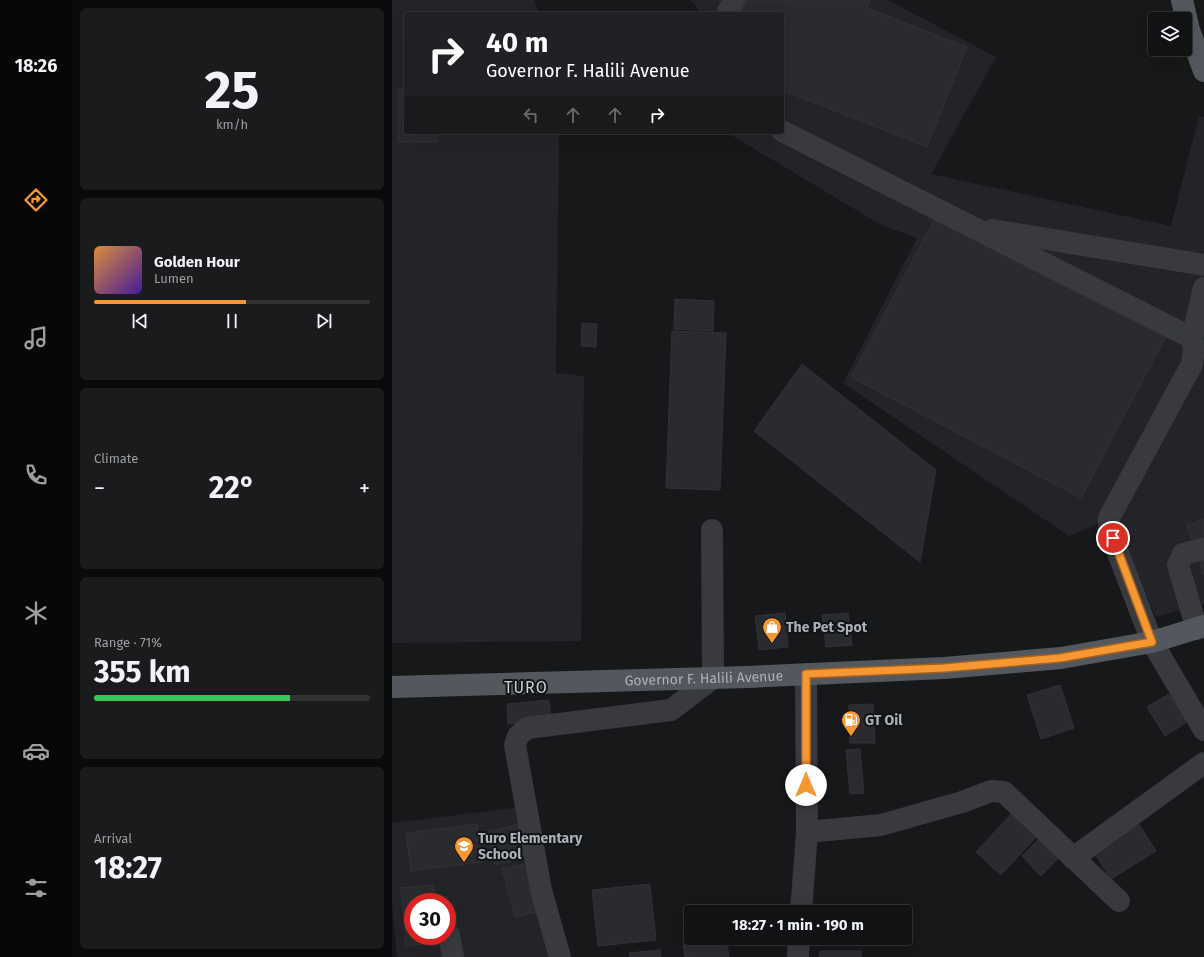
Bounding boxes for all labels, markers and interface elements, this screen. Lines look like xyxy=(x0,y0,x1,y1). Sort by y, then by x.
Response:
map controls xyxy=(1148,12,1192,56)
button: layers xyxy=(1148,12,1192,56)
text: 40 m xyxy=(486,26,549,59)
icon: right xyxy=(420,28,472,80)
text: 18:26 xyxy=(15,55,57,77)
text: 25 xyxy=(205,59,259,122)
text: Governor F. Halili Avenue xyxy=(486,60,690,82)
icon: left xyxy=(520,104,542,126)
icon: ahead xyxy=(562,104,584,126)
icon: ahead xyxy=(604,104,626,126)
icon: right xyxy=(646,104,668,126)
text: km/h xyxy=(216,117,248,132)
icon: directions xyxy=(22,186,50,214)
text: Golden Hour xyxy=(154,253,240,271)
text: Lumen xyxy=(154,271,194,286)
icon: previous xyxy=(129,310,151,332)
icon: pause xyxy=(221,310,243,332)
icon: next xyxy=(313,310,335,332)
icon: music xyxy=(22,324,50,352)
text: Climate xyxy=(94,451,138,466)
icon: phone xyxy=(22,461,50,489)
text: 22° xyxy=(209,470,255,506)
text: − xyxy=(94,475,105,502)
text: + xyxy=(359,475,370,502)
pin xyxy=(1096,521,1130,555)
icon: arrive xyxy=(1102,527,1124,549)
icon: climate xyxy=(22,599,50,627)
shop icon: The Pet Spot xyxy=(761,616,783,644)
place label: The Pet Spot xyxy=(786,619,868,636)
text: Range · 71% xyxy=(94,635,162,650)
text: 355 km xyxy=(94,654,191,690)
street label: Governor F. Halili Avenue xyxy=(624,667,784,689)
district label: TURO xyxy=(504,678,548,697)
fuel station icon: GT Oil xyxy=(840,709,862,737)
place label: GT Oil xyxy=(865,712,903,729)
icon: car xyxy=(22,737,50,765)
position arrow xyxy=(785,764,827,806)
place label: Turo Elementary School xyxy=(478,830,583,863)
text: Arrival xyxy=(94,831,132,846)
school or university icon: Turo Elementary School xyxy=(453,835,475,863)
text: 18:27 xyxy=(94,850,162,886)
icon: filters xyxy=(22,874,50,902)
speed limit sign: 30 xyxy=(404,893,456,945)
text: 18:27 · 1 min · 190 m xyxy=(732,916,864,934)

